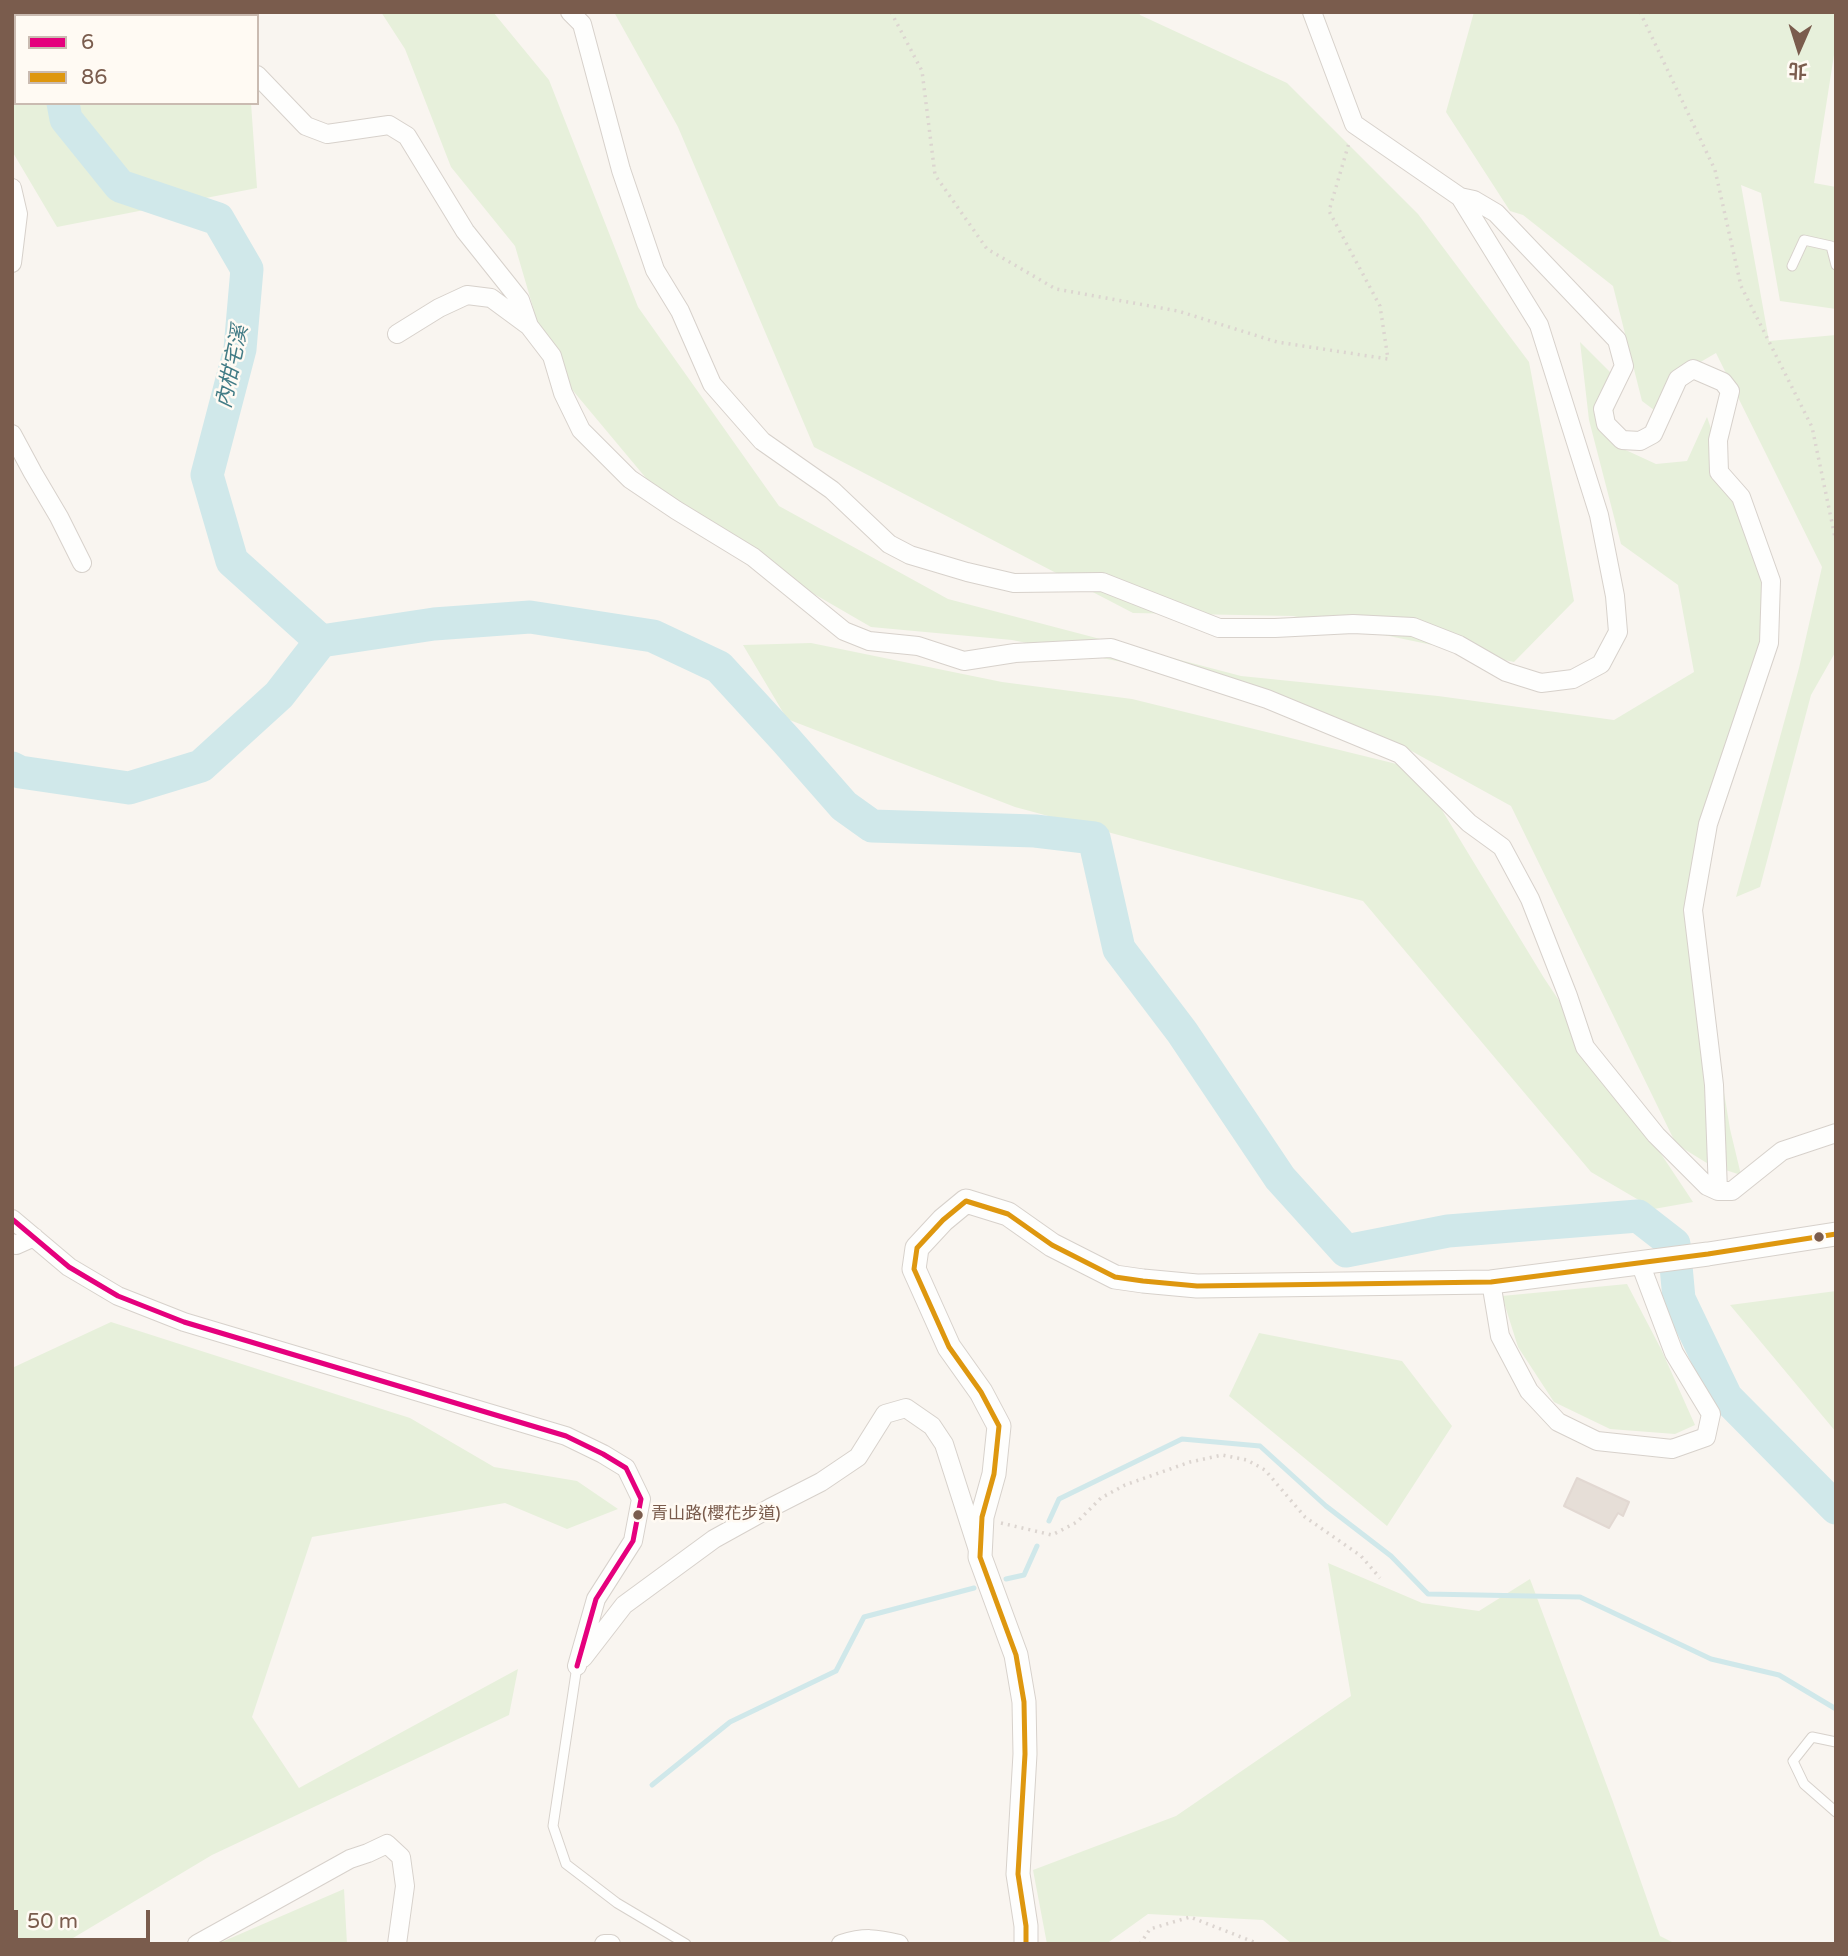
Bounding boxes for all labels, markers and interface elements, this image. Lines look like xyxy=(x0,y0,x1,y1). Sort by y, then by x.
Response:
legend xyxy=(14,14,259,105)
north arrow xyxy=(1764,14,1834,84)
text: 6 xyxy=(81,30,94,55)
text: 北 xyxy=(1788,58,1808,81)
text: 86 xyxy=(81,65,107,90)
water label: 內柑宅溪 xyxy=(212,323,254,411)
unlabelled marker xyxy=(1812,1230,1826,1244)
place label: 青山路(櫻花步道) xyxy=(651,1505,781,1525)
marker: 青山路(櫻花步道) xyxy=(631,1508,645,1522)
scale bar xyxy=(18,1896,154,1940)
text: 50 m xyxy=(27,1909,78,1934)

